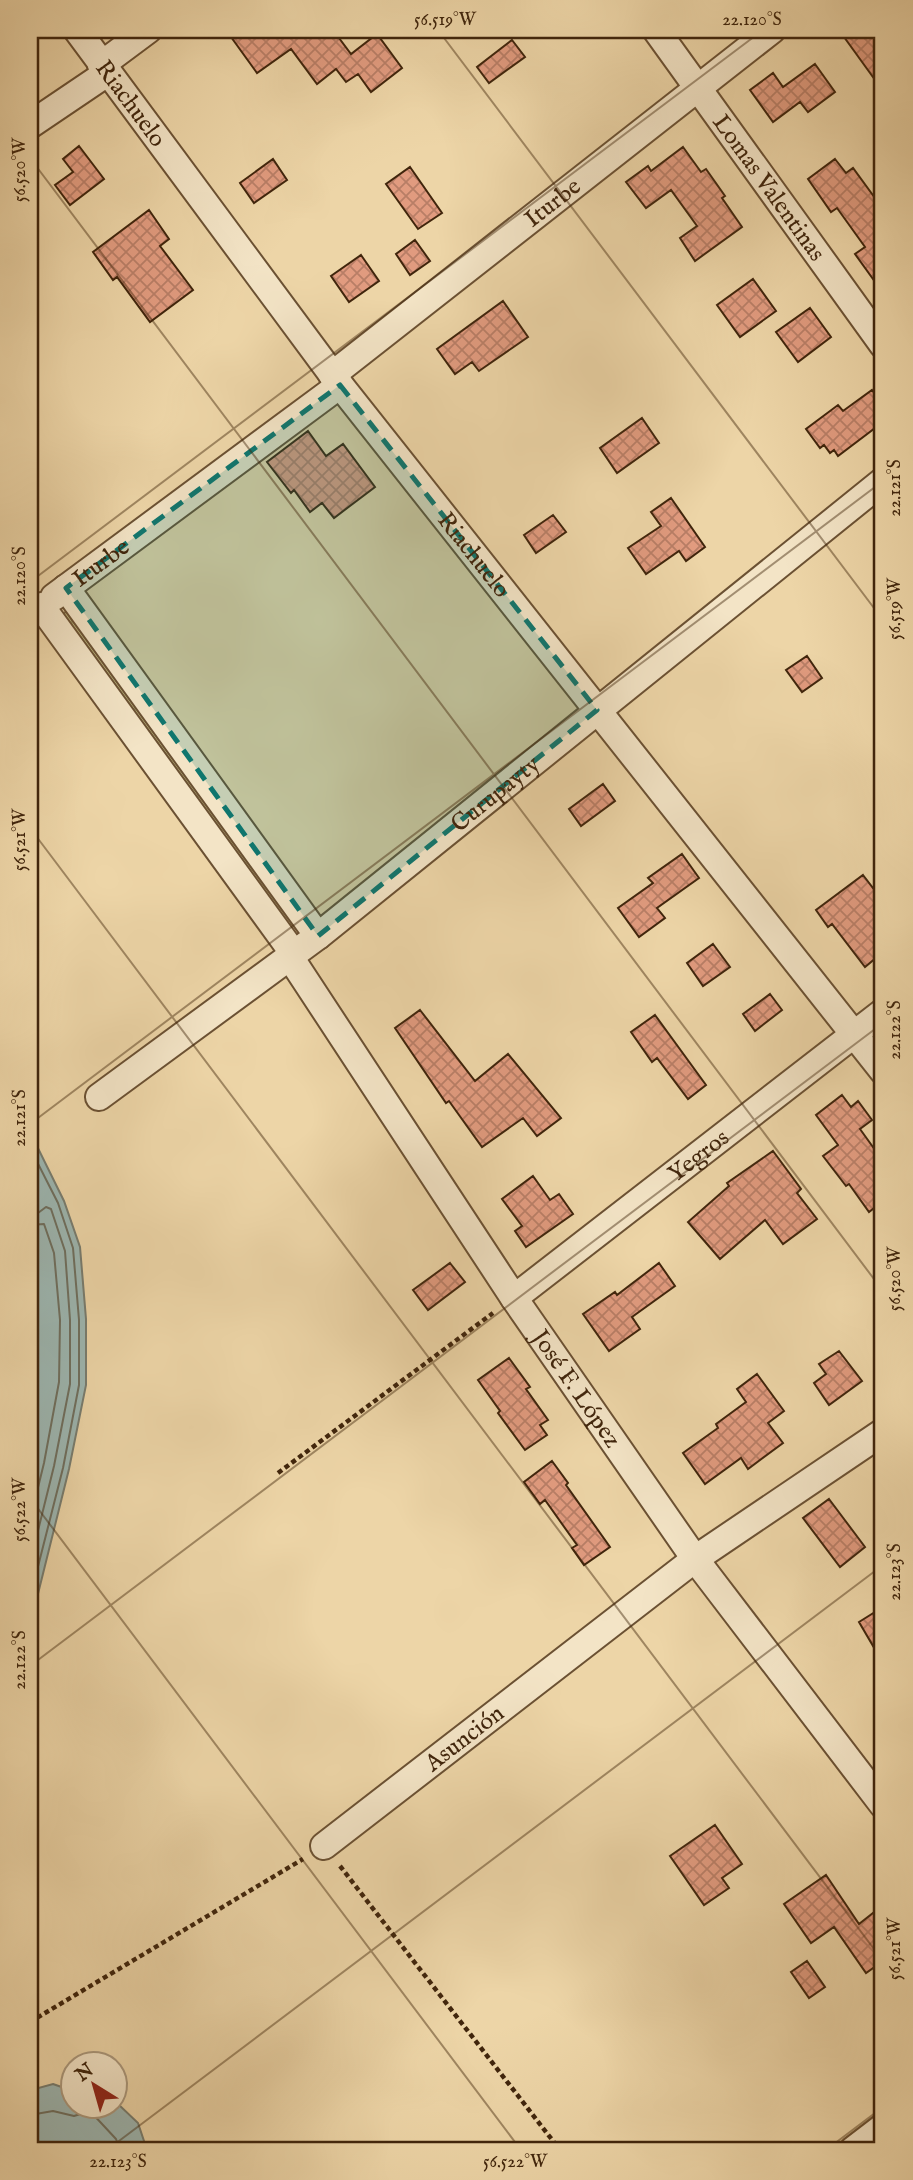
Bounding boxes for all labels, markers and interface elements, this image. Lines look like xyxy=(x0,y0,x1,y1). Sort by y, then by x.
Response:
text: 56.519°W xyxy=(414,9,477,32)
text: 22.120°S xyxy=(722,9,782,32)
street label: Riachuelo xyxy=(88,54,172,154)
street label: Lomas Valentinas xyxy=(705,109,832,268)
text: 56.520°W xyxy=(9,137,32,202)
street label: Iturbe xyxy=(519,172,588,235)
text: 22.121°S xyxy=(884,459,907,517)
street label: Riachuelo xyxy=(430,506,516,605)
street label: Iturbe xyxy=(67,532,136,595)
text: 22.120°S xyxy=(9,546,32,606)
text: 56.519°W xyxy=(884,577,907,640)
street label: Curupayty xyxy=(445,749,547,840)
text: 56.521°W xyxy=(9,808,32,871)
text: 22.122°S xyxy=(884,1000,907,1060)
text: 22.121°S xyxy=(9,1089,32,1147)
street label: Yegros xyxy=(662,1123,736,1190)
text: 56.520°W xyxy=(884,1246,907,1311)
street label: José F. López xyxy=(522,1322,627,1454)
text: 56.522°W xyxy=(9,1477,32,1542)
text: 22.123°S xyxy=(884,1543,907,1601)
text: 22.122°S xyxy=(9,1630,32,1690)
street label: Asunción xyxy=(418,1698,511,1780)
text: 56.521°W xyxy=(884,1917,907,1980)
north arrow xyxy=(60,2050,130,2120)
text: N xyxy=(70,2058,99,2088)
text: 22.123°S xyxy=(89,2151,147,2174)
text: 56.522°W xyxy=(483,2151,548,2174)

